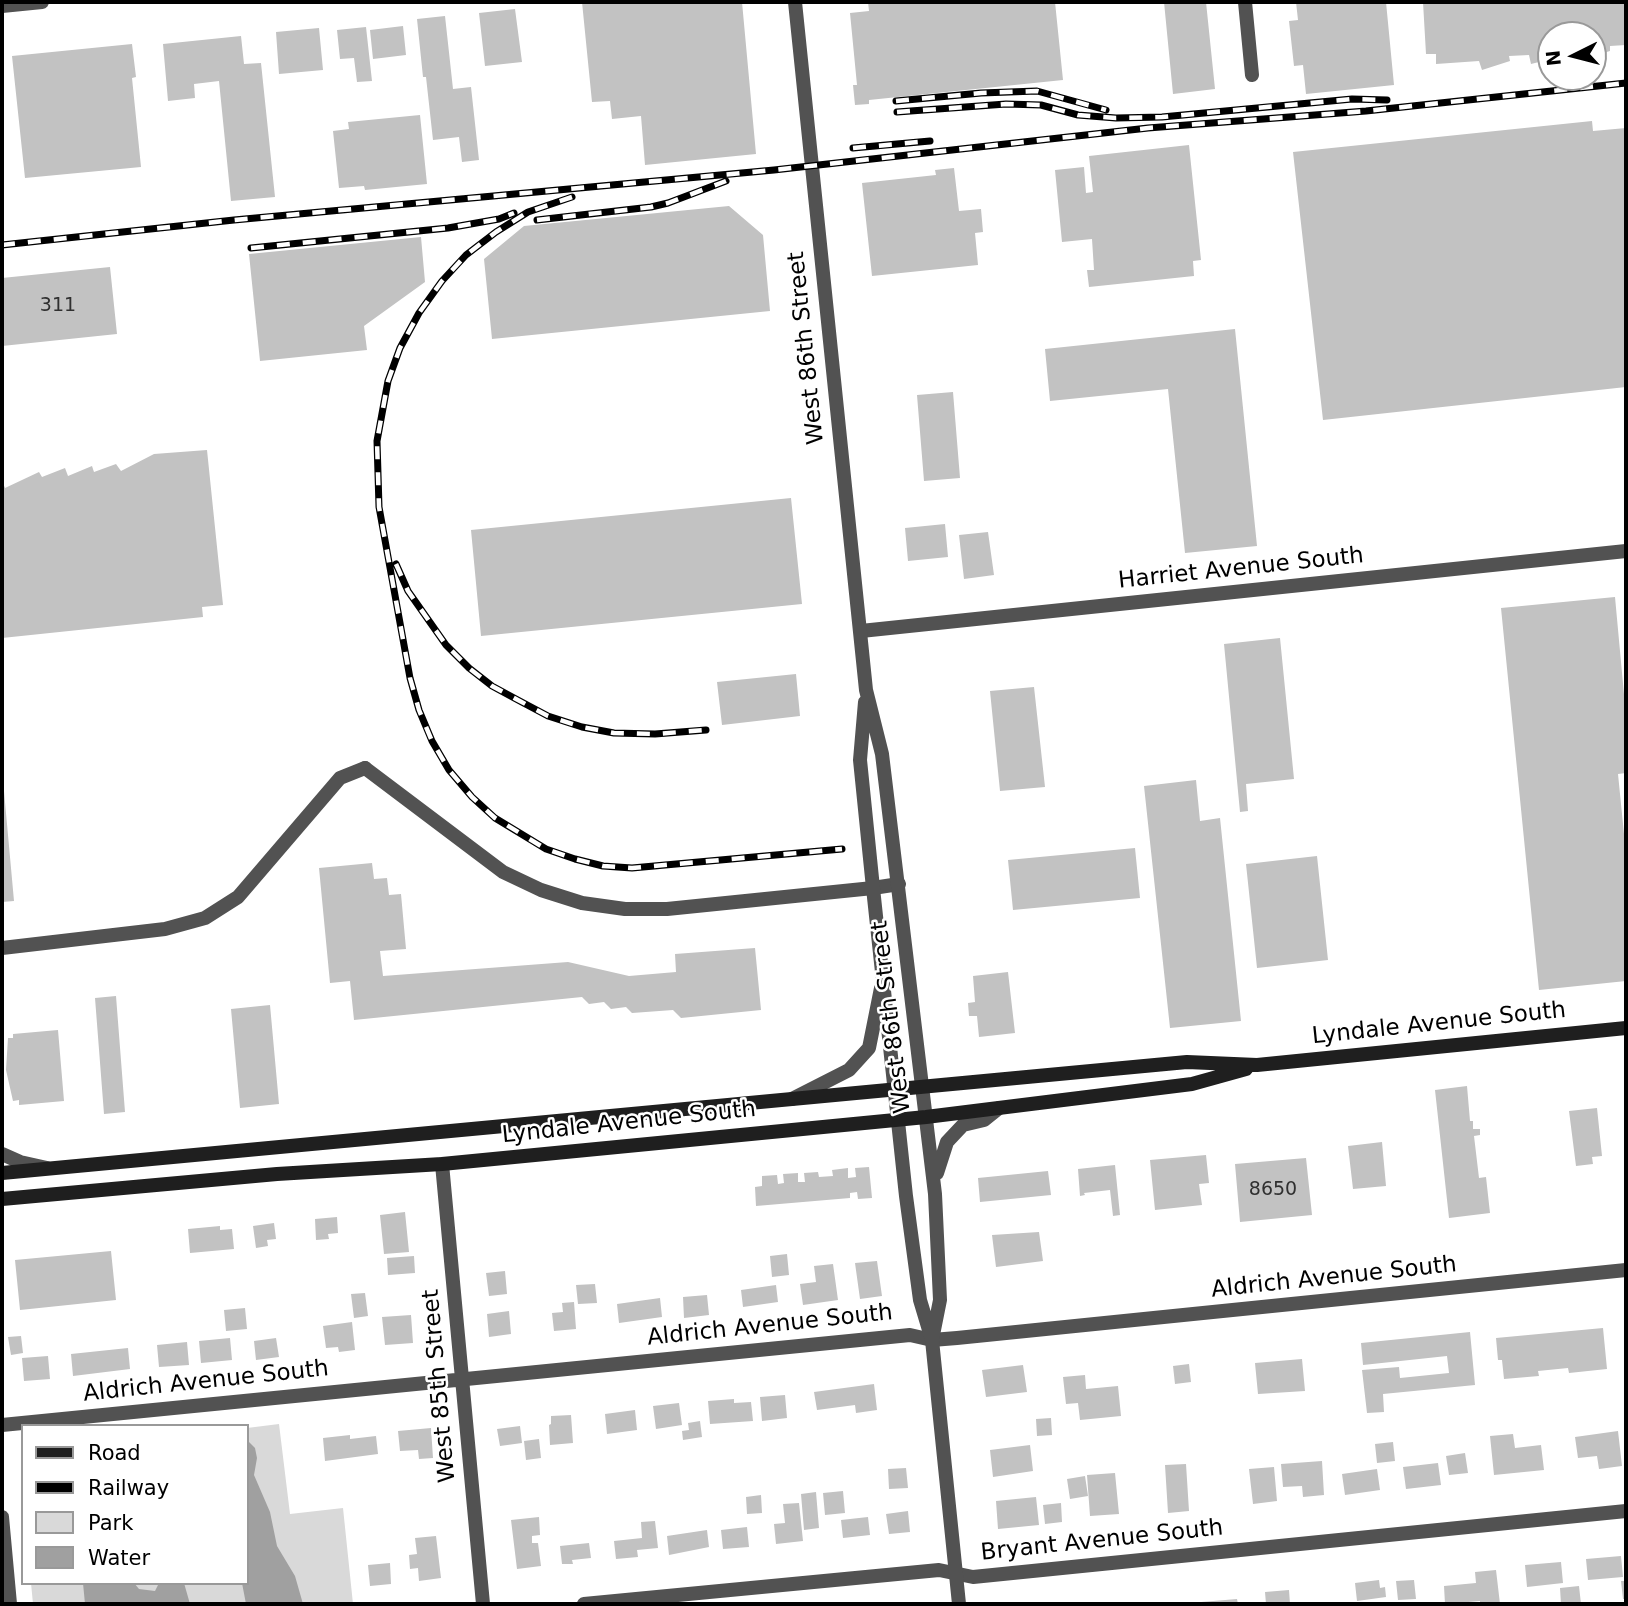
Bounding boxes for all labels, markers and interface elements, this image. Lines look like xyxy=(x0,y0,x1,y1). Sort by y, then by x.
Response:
north arrow xyxy=(1537,21,1607,91)
text: N xyxy=(1541,49,1565,67)
street label: West 86th Street xyxy=(783,250,831,446)
house number: 311 xyxy=(40,295,76,317)
street label: Harriet Avenue South xyxy=(1117,542,1365,596)
street label: West 86th Street xyxy=(866,919,918,1115)
street label: Lyndale Avenue South xyxy=(1311,997,1567,1051)
street label: Lyndale Avenue South xyxy=(501,1096,757,1150)
house number: 8650 xyxy=(1249,1179,1297,1201)
street label: Aldrich Avenue South xyxy=(1210,1251,1458,1305)
street label: West 85th Street xyxy=(418,1288,462,1484)
street label: Aldrich Avenue South xyxy=(646,1299,894,1353)
street label: Aldrich Avenue South xyxy=(82,1355,330,1409)
legend xyxy=(21,1424,248,1585)
text: Road xyxy=(88,1441,141,1465)
text: Railway xyxy=(88,1476,169,1500)
text: Park xyxy=(88,1511,133,1535)
street label: Bryant Avenue South xyxy=(979,1515,1225,1567)
text: Water xyxy=(88,1546,150,1570)

